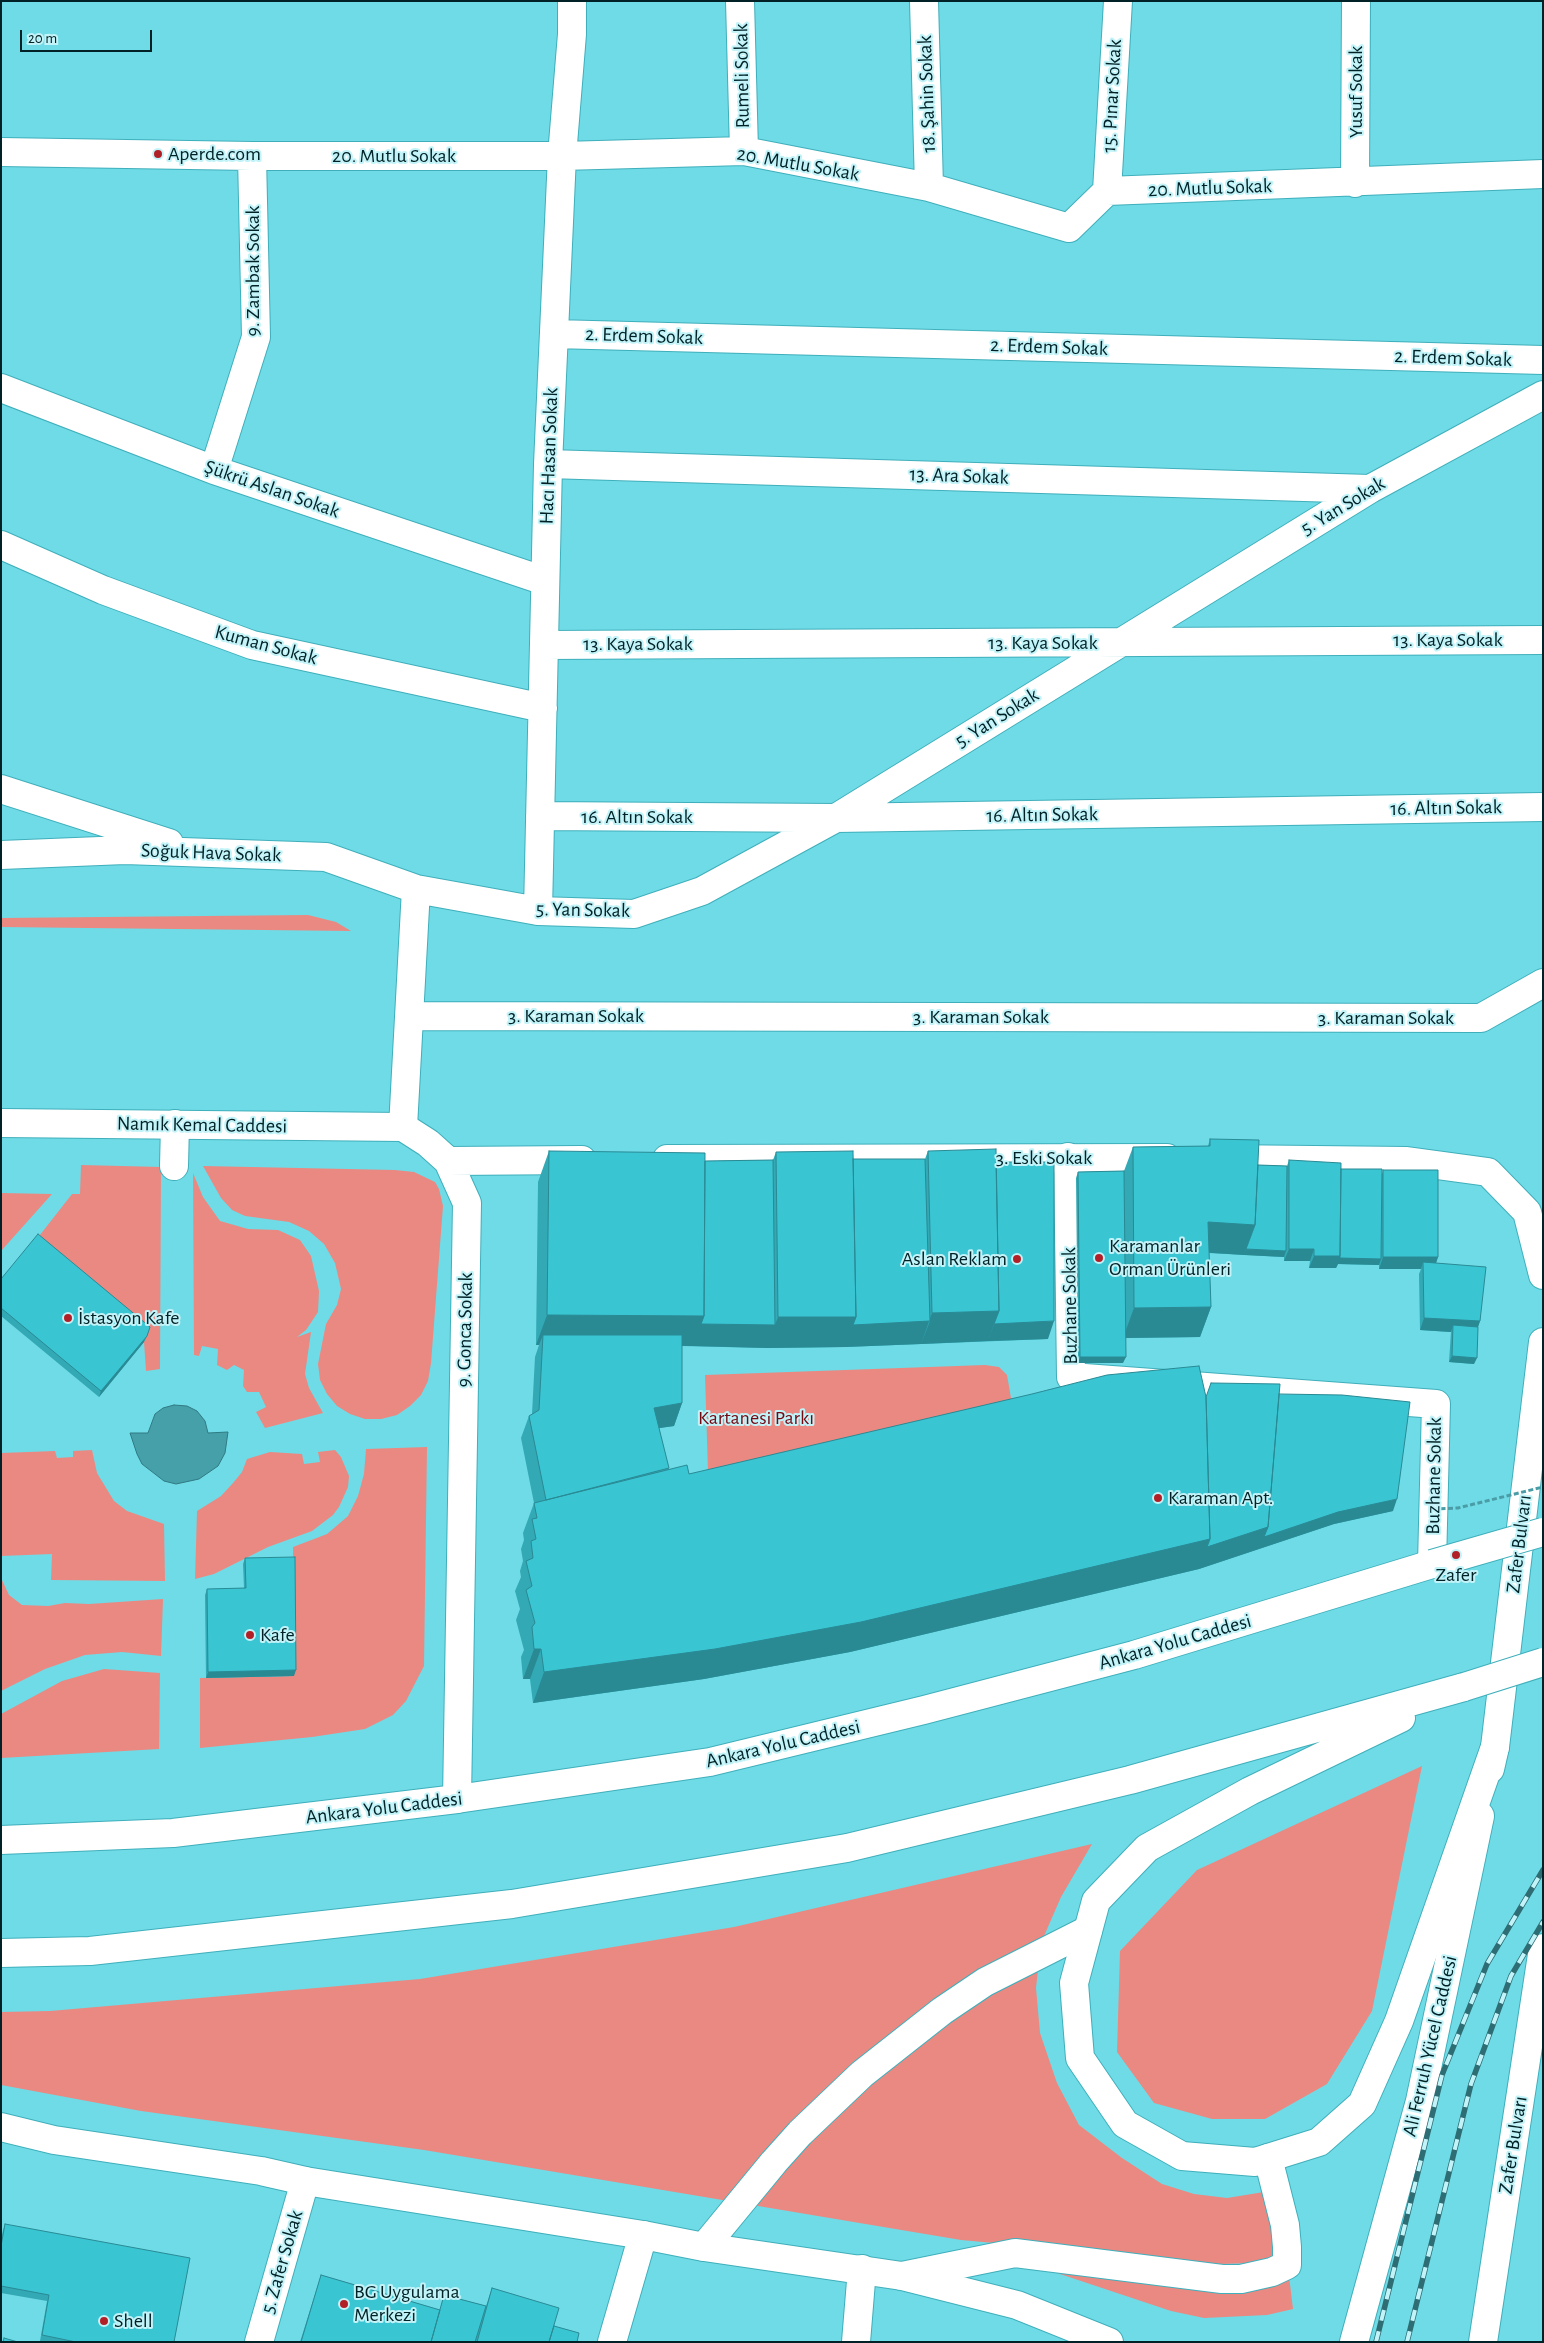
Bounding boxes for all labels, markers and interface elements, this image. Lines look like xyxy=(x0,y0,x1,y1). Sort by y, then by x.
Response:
scale bar xyxy=(22,20,155,52)
street label: Rumeli Sokak xyxy=(729,23,755,129)
text: 20 m xyxy=(28,31,57,46)
street label: 18. Şahin Sokak xyxy=(913,35,941,153)
street label: 15. Pınar Sokak xyxy=(1097,39,1127,153)
street label: Yusuf Sokak xyxy=(1344,46,1368,138)
street label: 20. Mutlu Sokak xyxy=(735,141,861,187)
place label: Aperde.com xyxy=(168,142,261,166)
street label: 20. Mutlu Sokak xyxy=(332,144,456,168)
marker: Aperde.com xyxy=(152,148,164,160)
street label: 20. Mutlu Sokak xyxy=(1148,174,1272,202)
street label: 9. Zambak Sokak xyxy=(241,206,265,336)
street label: 2. Erdem Sokak xyxy=(585,322,703,350)
street label: 2. Erdem Sokak xyxy=(990,333,1108,361)
street label: 2. Erdem Sokak xyxy=(1394,344,1512,372)
street label: Hacı Hasan Sokak xyxy=(535,387,563,525)
street label: Şükrü Aslan Sokak xyxy=(201,455,343,523)
street label: 13. Ara Sokak xyxy=(909,462,1009,490)
street label: 5. Yan Sokak xyxy=(1296,471,1390,541)
street label: Kuman Sokak xyxy=(212,620,320,670)
street label: 13. Kaya Sokak xyxy=(1393,628,1503,652)
street label: 13. Kaya Sokak xyxy=(988,631,1098,655)
street label: 13. Kaya Sokak xyxy=(583,632,693,656)
street label: 5. Yan Sokak xyxy=(951,683,1043,753)
street label: 16. Altın Sokak xyxy=(1390,795,1502,821)
street label: 16. Altın Sokak xyxy=(986,802,1098,828)
street label: 16. Altın Sokak xyxy=(581,805,693,829)
street label: Soğuk Hava Sokak xyxy=(141,839,281,867)
street label: 5. Yan Sokak xyxy=(536,897,630,923)
street label: 3. Karaman Sokak xyxy=(508,1004,644,1028)
street label: 3. Karaman Sokak xyxy=(913,1005,1049,1029)
street label: 3. Karaman Sokak xyxy=(1318,1006,1454,1030)
street label: Namık Kemal Caddesi xyxy=(117,1112,287,1138)
street label: 3. Eski Sokak xyxy=(996,1146,1092,1170)
place label: Karamanlar Orman Ürünleri xyxy=(1109,1234,1231,1281)
place label: Aslan Reklam xyxy=(902,1247,1007,1271)
street label: Buzhane Sokak xyxy=(1057,1247,1083,1365)
marker: Karamanlar Orman Ürünleri xyxy=(1093,1252,1105,1264)
marker: Aslan Reklam xyxy=(1011,1253,1023,1265)
street label: 9. Gonca Sokak xyxy=(452,1272,478,1388)
place label: İstasyon Kafe xyxy=(78,1306,180,1330)
marker: İstasyon Kafe xyxy=(62,1312,74,1324)
park label: Kartanesi Parkı xyxy=(698,1406,814,1430)
street label: Buzhane Sokak xyxy=(1421,1417,1447,1535)
place label: Karaman Apt. xyxy=(1168,1486,1273,1510)
marker: Karaman Apt. xyxy=(1152,1492,1164,1504)
street label: Zafer Bulvarı xyxy=(1501,1494,1537,1594)
marker: Zafer xyxy=(1450,1549,1462,1561)
place label: Zafer xyxy=(1436,1563,1476,1587)
street label: Ankara Yolu Caddesi xyxy=(1096,1609,1254,1675)
place label: Kafe xyxy=(260,1623,295,1647)
marker: Kafe xyxy=(244,1629,256,1641)
street label: Ankara Yolu Caddesi xyxy=(704,1715,862,1773)
street label: Ankara Yolu Caddesi xyxy=(304,1786,464,1830)
street label: Ali Ferruh Yücel Caddesi xyxy=(1397,1953,1463,2139)
street label: Zafer Bulvarı xyxy=(1493,2094,1533,2196)
street label: 5. Zafer Sokak xyxy=(256,2208,308,2316)
place label: BG Uygulama Merkezi xyxy=(354,2280,460,2327)
marker: BG Uygulama Merkezi xyxy=(338,2298,350,2310)
place label: Shell xyxy=(114,2309,153,2333)
marker: Shell xyxy=(98,2315,110,2327)

